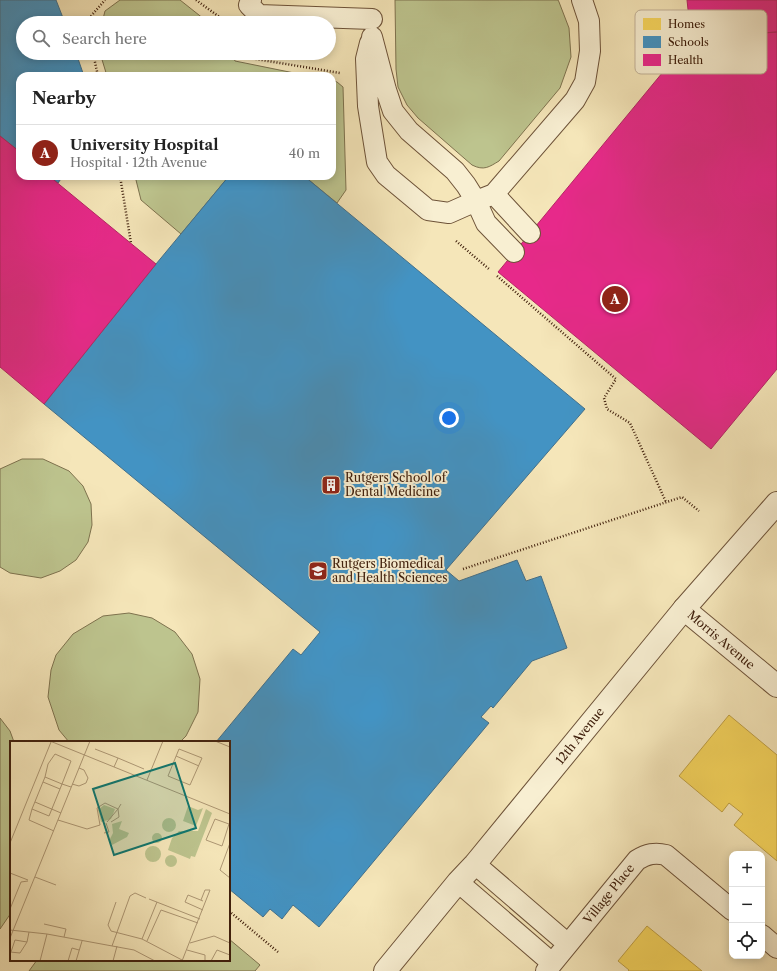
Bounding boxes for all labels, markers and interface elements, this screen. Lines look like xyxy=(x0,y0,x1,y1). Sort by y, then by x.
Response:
legend xyxy=(635,10,767,74)
search box xyxy=(16,16,336,60)
text: Homes xyxy=(668,17,705,31)
icon: search xyxy=(30,27,52,49)
text: Search here xyxy=(62,29,147,48)
text: Schools xyxy=(668,35,709,49)
text: Health xyxy=(668,53,703,67)
text: Nearby xyxy=(32,88,96,108)
text: University Hospital xyxy=(70,135,219,154)
text: A xyxy=(40,145,50,161)
text: 40 m xyxy=(289,145,320,161)
text: Hospital · 12th Avenue xyxy=(70,154,207,170)
pin: A xyxy=(602,284,628,314)
your location xyxy=(439,408,459,428)
place label: Rutgers School of Dental Medicine xyxy=(345,470,448,499)
building icon: Rutgers School of Dental Medicine xyxy=(320,474,342,496)
place label: Rutgers Biomedical and Health Sciences xyxy=(332,556,448,585)
school or university icon: Rutgers Biomedical and Health Sciences xyxy=(307,560,329,582)
street label: Morris Avenue xyxy=(685,607,758,672)
street label: 12th Avenue xyxy=(552,704,607,767)
inset map xyxy=(10,741,230,961)
map controls xyxy=(729,851,765,959)
button: + xyxy=(729,851,765,887)
street label: Village Place xyxy=(579,860,638,927)
button: − xyxy=(729,887,765,923)
button: locate xyxy=(729,923,765,959)

